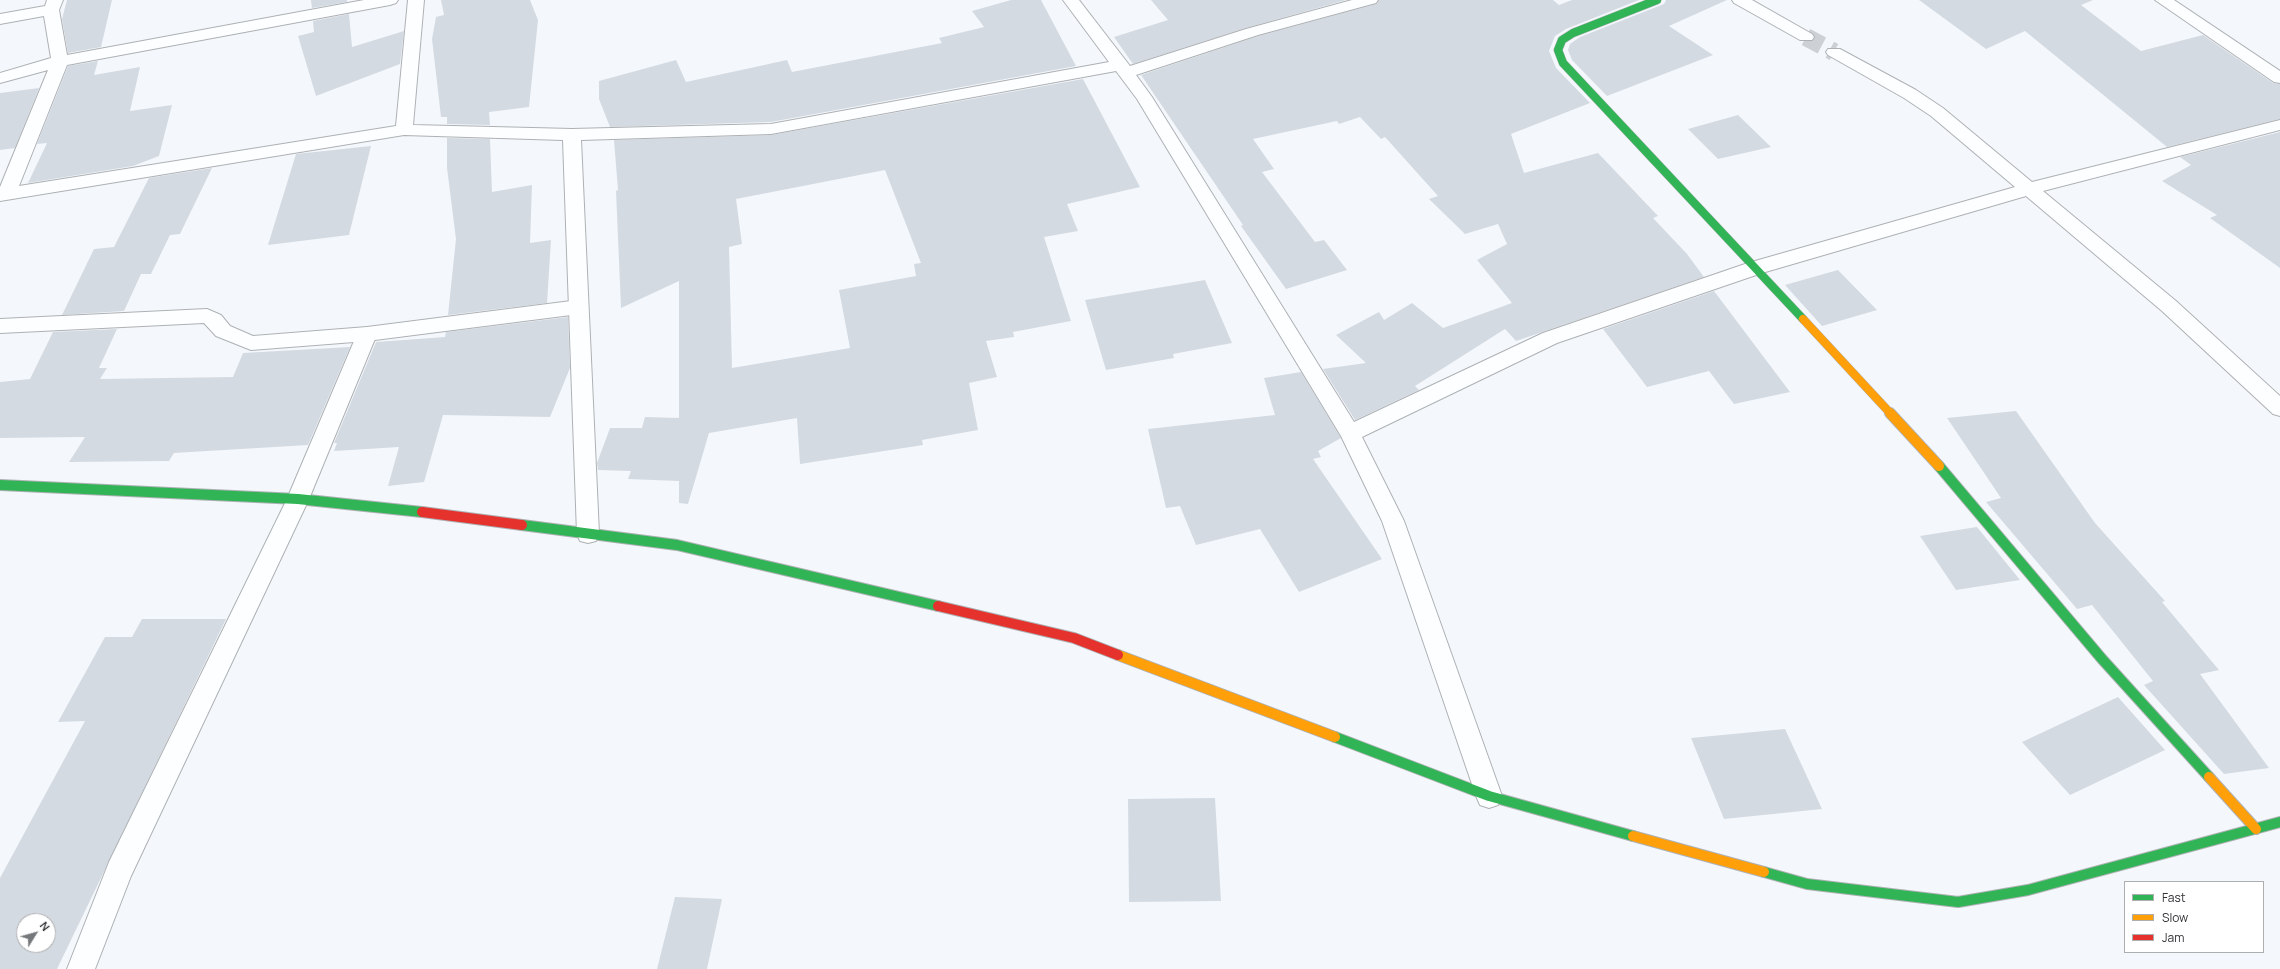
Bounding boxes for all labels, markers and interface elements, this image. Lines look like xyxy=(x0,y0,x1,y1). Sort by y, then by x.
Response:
legend xyxy=(2124,881,2264,953)
text: Fast xyxy=(2162,889,2186,906)
text: Slow xyxy=(2162,909,2188,926)
north arrow xyxy=(16,913,56,953)
text: N xyxy=(37,918,54,934)
text: Jam xyxy=(2162,929,2184,946)

